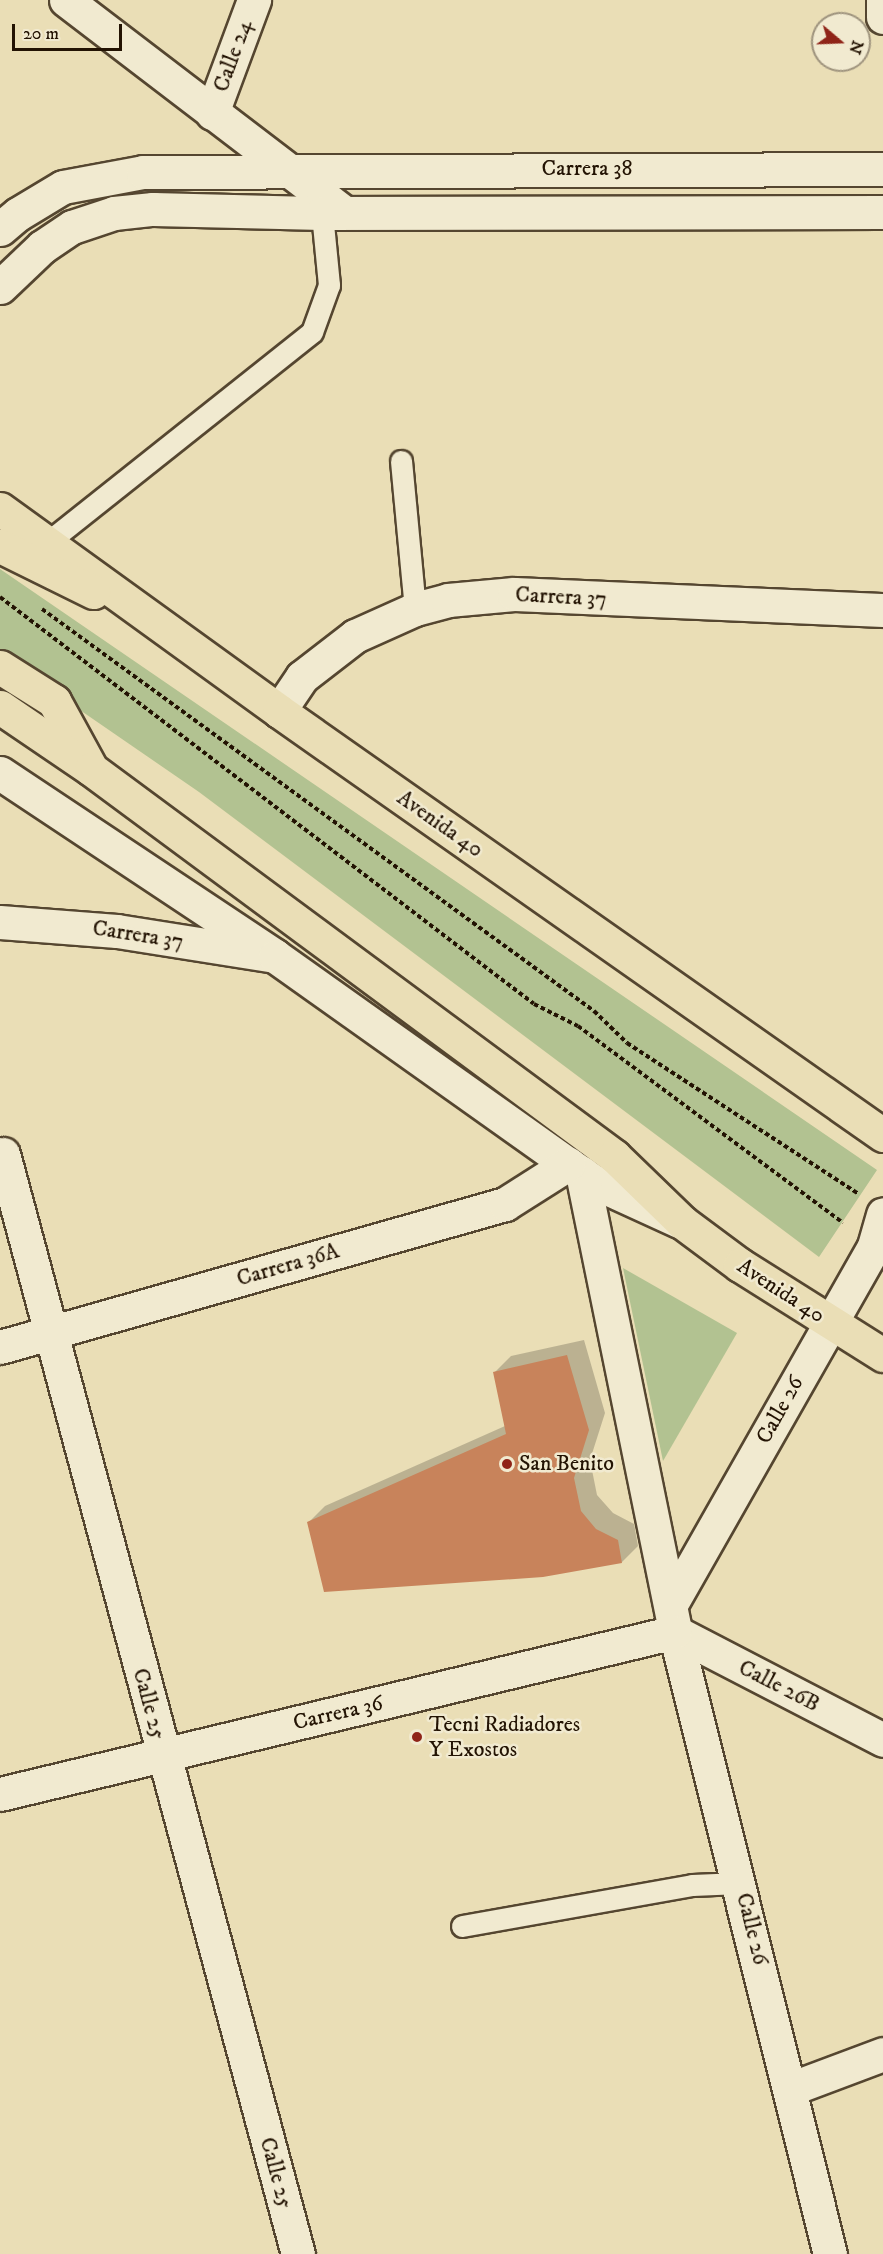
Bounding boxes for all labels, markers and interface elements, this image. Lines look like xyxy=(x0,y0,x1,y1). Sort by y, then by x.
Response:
scale bar xyxy=(15,12,124,50)
north arrow xyxy=(811,12,871,72)
street label: Calle 24 xyxy=(208,17,258,95)
text: 20 m xyxy=(23,23,59,45)
text: N xyxy=(845,38,868,57)
street label: Carrera 38 xyxy=(542,156,632,182)
street label: Carrera 37 xyxy=(515,581,607,613)
street label: Avenida 40 xyxy=(392,785,488,863)
street label: Carrera 37 xyxy=(91,915,185,955)
street label: Carrera 36A xyxy=(234,1238,342,1292)
street label: Avenida 40 xyxy=(732,1253,830,1329)
street label: Calle 26 xyxy=(751,1372,809,1448)
place label: San Benito xyxy=(519,1451,614,1477)
marker: San Benito xyxy=(500,1457,514,1471)
street label: Calle 26B xyxy=(734,1654,824,1718)
street label: Calle 25 xyxy=(127,1666,171,1742)
street label: Carrera 36 xyxy=(291,1690,385,1736)
place label: Tecni Radiadores Y Exostos xyxy=(429,1711,580,1762)
marker: Tecni Radiadores Y Exostos xyxy=(410,1730,424,1744)
street label: Calle 26 xyxy=(730,1890,774,1968)
street label: Calle 25 xyxy=(254,2135,298,2211)

